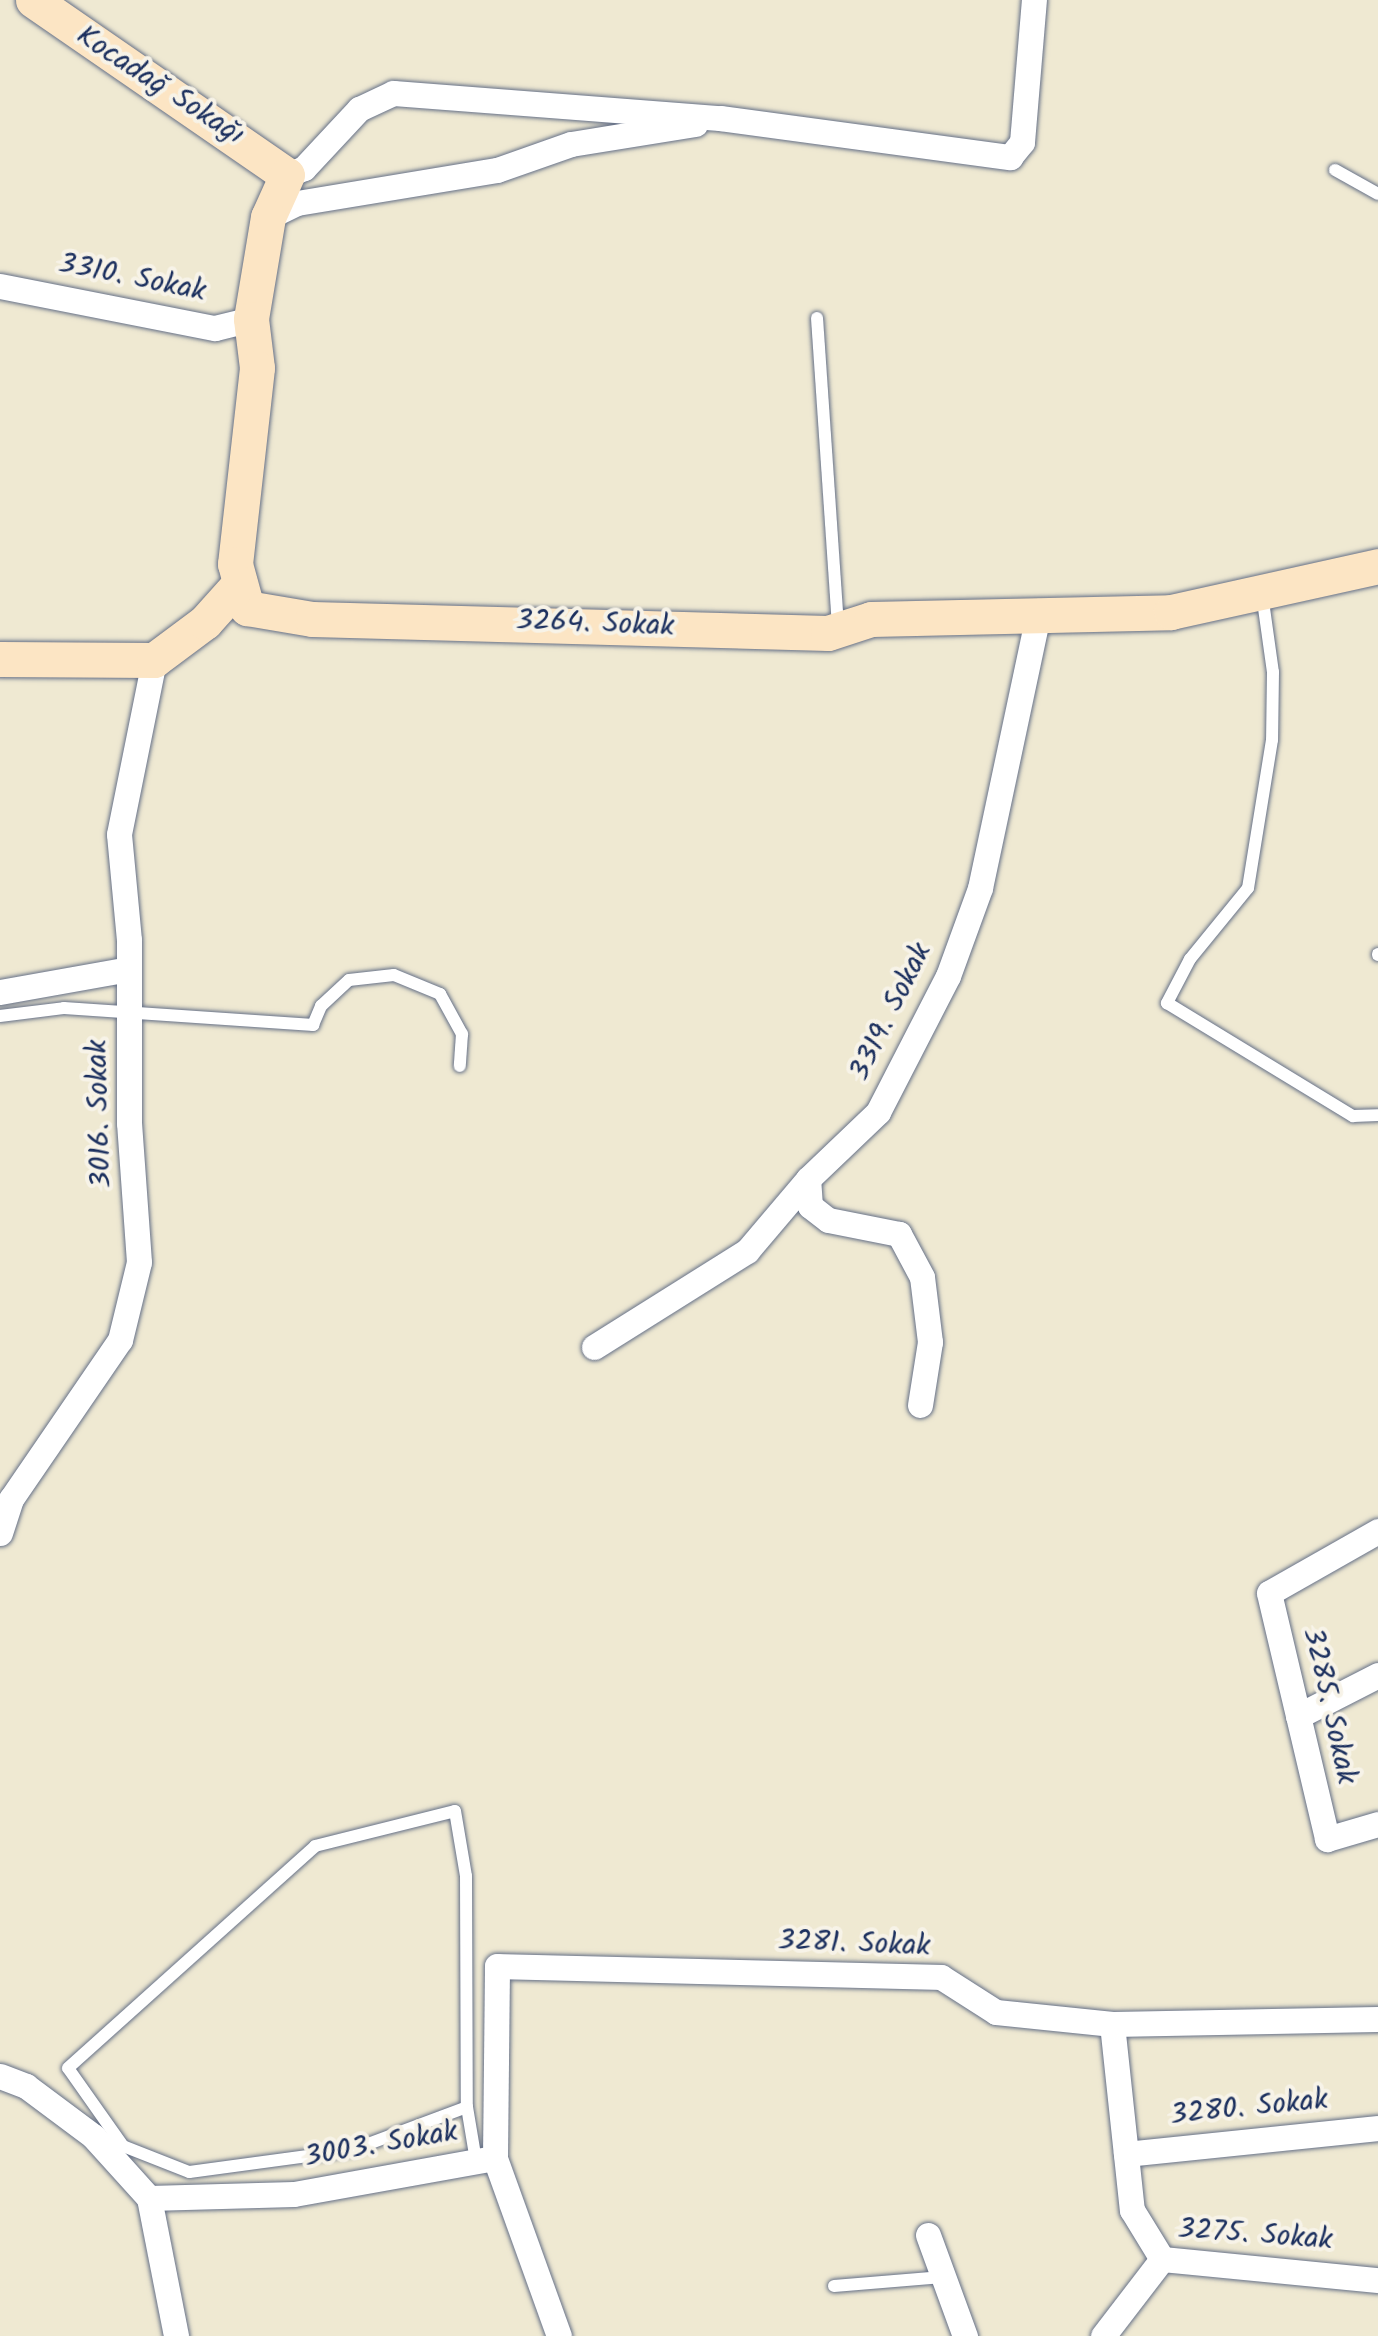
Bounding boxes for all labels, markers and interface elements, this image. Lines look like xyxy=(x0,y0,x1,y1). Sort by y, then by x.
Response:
street label: Kocadağ Sokağı xyxy=(69,18,251,154)
street label: 3310. Sokak xyxy=(55,246,209,310)
street label: 3264. Sokak xyxy=(515,603,675,645)
street label: 3319. Sokak xyxy=(842,937,940,1087)
street label: 3016. Sokak xyxy=(79,1039,121,1189)
street label: 3285. Sokak xyxy=(1294,1624,1364,1788)
street label: 3281. Sokak xyxy=(777,1923,931,1965)
street label: 3280. Sokak xyxy=(1168,2082,1330,2134)
street label: 3003. Sokak xyxy=(301,2114,461,2176)
street label: 3275. Sokak xyxy=(1176,2212,1334,2258)

